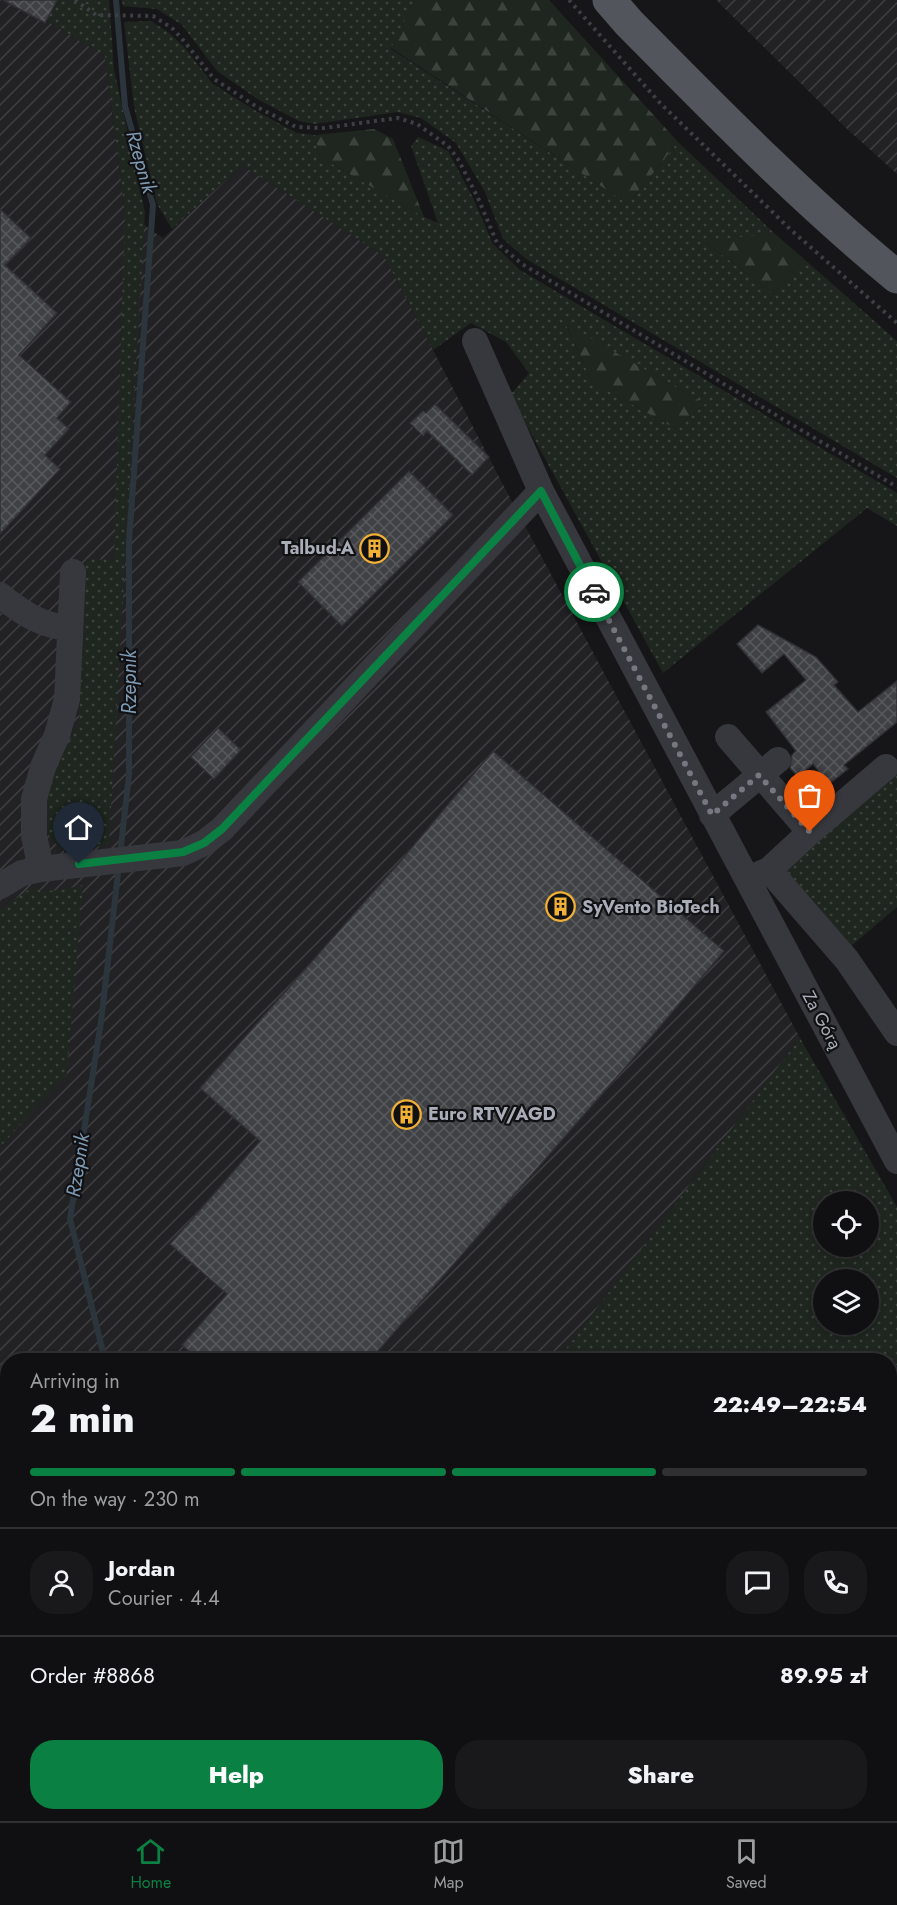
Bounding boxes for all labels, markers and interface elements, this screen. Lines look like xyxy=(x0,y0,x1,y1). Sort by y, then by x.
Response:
water label: Rzepnik xyxy=(118,127,164,198)
building icon: Talbud-A xyxy=(359,532,391,564)
place label: Talbud-A xyxy=(281,535,355,561)
courier xyxy=(564,562,624,622)
icon: car xyxy=(578,576,611,609)
water label: Rzepnik xyxy=(115,648,144,714)
pin xyxy=(784,770,835,832)
icon: bag xyxy=(793,779,826,812)
pin xyxy=(53,802,104,864)
icon: home xyxy=(62,811,95,844)
building icon: SyVento BioTech xyxy=(545,891,577,923)
place label: SyVento BioTech xyxy=(582,894,720,920)
street label: Za Górą xyxy=(796,986,848,1054)
building icon: Euro RTV/AGD xyxy=(391,1098,423,1130)
place label: Euro RTV/AGD xyxy=(428,1101,556,1127)
water label: Rzepnik xyxy=(59,1130,98,1199)
map controls xyxy=(813,1191,879,1335)
button: locate xyxy=(813,1191,879,1257)
button: layers xyxy=(813,1269,879,1335)
text: Arriving in xyxy=(30,1367,120,1396)
text: 22:49–22:54 xyxy=(713,1388,867,1420)
text: 2 min xyxy=(30,1390,135,1447)
text: On the way · 230 m xyxy=(30,1485,200,1514)
button: person xyxy=(30,1551,93,1614)
button: chat xyxy=(726,1551,789,1614)
button: phone xyxy=(804,1551,867,1614)
text: Jordan xyxy=(108,1552,175,1584)
text: Courier · 4.4 xyxy=(108,1584,220,1613)
text: Order #8868 xyxy=(30,1659,155,1691)
text: 89.95 zł xyxy=(780,1659,867,1691)
button: Help xyxy=(30,1740,443,1809)
button: Share xyxy=(455,1740,867,1809)
tab: Home xyxy=(130,1835,171,1894)
tab: Map xyxy=(432,1835,465,1894)
tab: Saved xyxy=(726,1835,767,1894)

